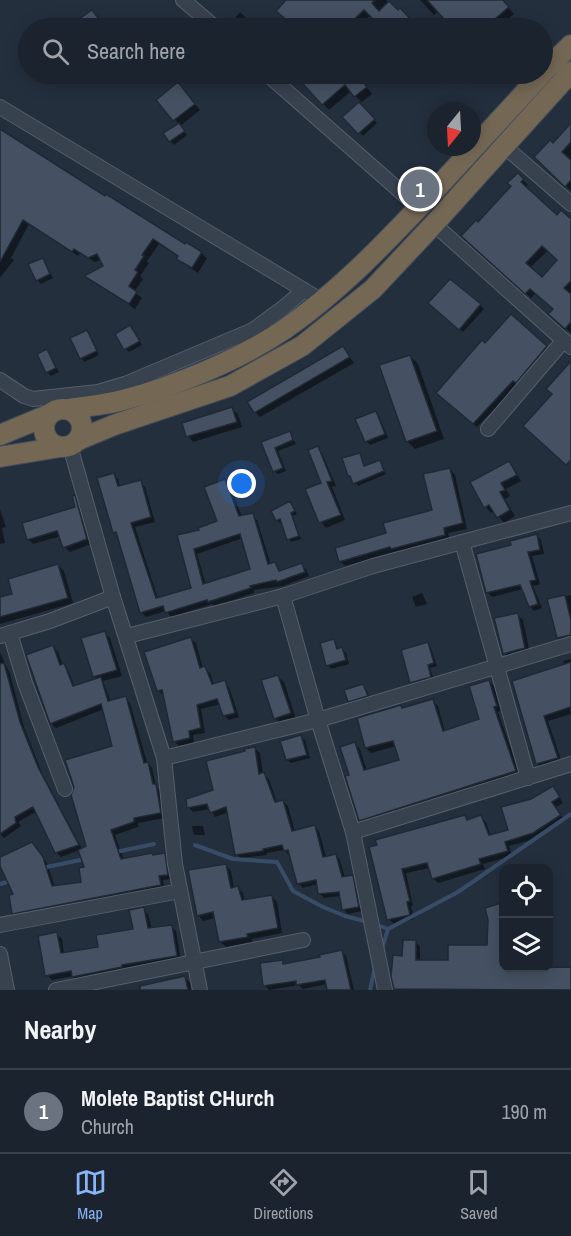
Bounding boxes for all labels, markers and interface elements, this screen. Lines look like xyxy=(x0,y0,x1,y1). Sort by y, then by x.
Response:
search box xyxy=(18,18,553,84)
icon: search xyxy=(39,35,72,68)
text: Search here xyxy=(87,36,185,66)
north arrow xyxy=(427,102,481,156)
pin: 1 xyxy=(400,166,440,212)
your location xyxy=(227,469,256,498)
map controls xyxy=(499,864,553,972)
button: locate xyxy=(499,864,553,918)
button: layers xyxy=(499,918,553,972)
text: Nearby xyxy=(24,1012,96,1047)
text: Molete Baptist CHurch xyxy=(81,1083,274,1113)
text: 1 xyxy=(39,1098,48,1125)
text: 190 m xyxy=(501,1098,547,1125)
text: Church xyxy=(81,1113,134,1140)
tab: Map xyxy=(74,1166,107,1224)
tab: Directions xyxy=(254,1166,313,1224)
tab: Saved xyxy=(460,1166,498,1224)

